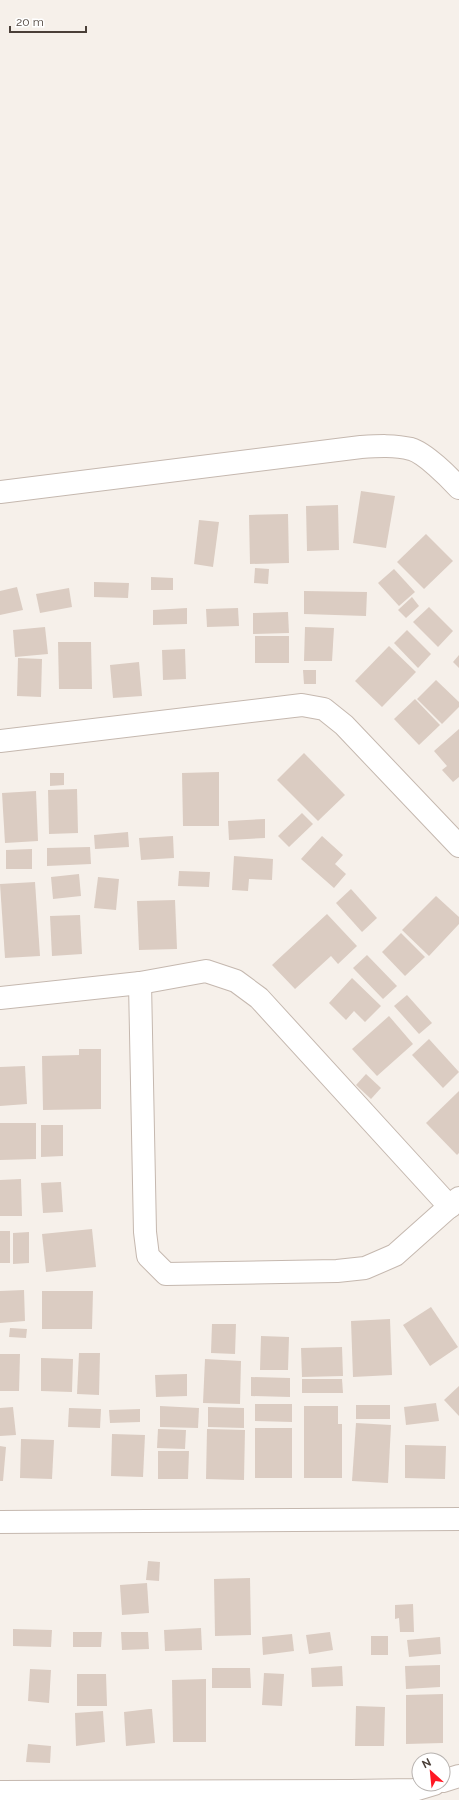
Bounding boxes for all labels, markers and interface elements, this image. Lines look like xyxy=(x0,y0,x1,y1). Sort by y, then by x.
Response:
scale bar xyxy=(10,8,86,34)
text: 20 m xyxy=(16,15,44,29)
north arrow xyxy=(411,1752,451,1792)
text: N xyxy=(420,1756,433,1771)

